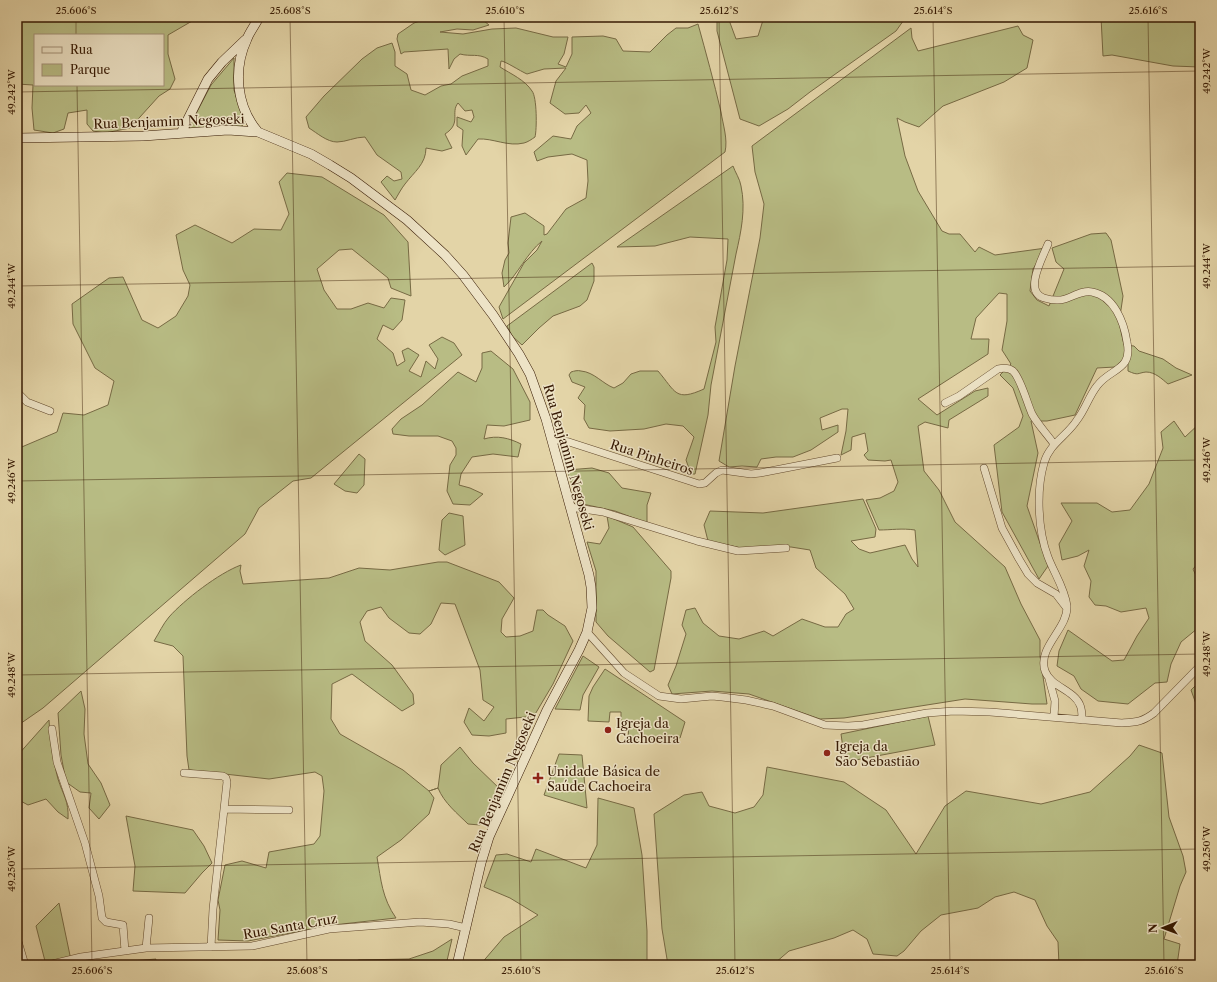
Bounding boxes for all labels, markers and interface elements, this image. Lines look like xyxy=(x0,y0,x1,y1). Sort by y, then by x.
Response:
text: 25.606°S xyxy=(56,4,97,17)
text: 25.608°S xyxy=(269,4,311,17)
text: 25.610°S xyxy=(485,4,525,17)
text: 25.612°S xyxy=(700,4,738,17)
text: 25.614°S xyxy=(914,4,952,17)
text: 25.616°S xyxy=(1129,4,1167,17)
legend xyxy=(34,34,164,86)
text: Rua xyxy=(70,42,93,57)
text: 49.242°W xyxy=(1200,47,1213,94)
text: Parque xyxy=(70,62,111,77)
text: 49.242°W xyxy=(5,68,18,115)
street label: Rua Benjamim Negoseki xyxy=(93,110,245,132)
text: 49.244°W xyxy=(1200,242,1213,289)
text: 49.244°W xyxy=(5,262,18,309)
street label: Rua Benjamim Negoseki xyxy=(540,382,598,532)
street label: Rua Pinheiros xyxy=(608,436,696,478)
text: 49.246°W xyxy=(1200,436,1213,483)
text: 49.246°W xyxy=(5,457,18,504)
text: 49.248°W xyxy=(1200,630,1213,677)
text: 49.248°W xyxy=(5,651,18,698)
street label: Rua Benjamim Negoseki xyxy=(465,709,539,855)
place label: Igreja da Cachoeira xyxy=(616,715,679,746)
marker: Igreja da Cachoeira xyxy=(603,725,613,735)
place label: Igreja da São Sebastião xyxy=(835,738,920,769)
marker: Igreja da São Sebastião xyxy=(822,748,832,758)
place label: Unidade Básica de Saúde Cachoeira xyxy=(547,763,660,794)
marker: Unidade Básica de Saúde Cachoeira xyxy=(532,772,544,784)
text: 49.250°W xyxy=(1200,825,1213,872)
text: 49.250°W xyxy=(5,845,18,892)
north arrow xyxy=(1143,908,1183,948)
street label: Rua Santa Cruz xyxy=(242,910,339,942)
text: N xyxy=(1146,923,1160,933)
text: 25.606°S xyxy=(72,964,113,977)
text: 25.608°S xyxy=(286,964,328,977)
text: 25.610°S xyxy=(501,964,541,977)
text: 25.612°S xyxy=(716,964,754,977)
text: 25.614°S xyxy=(931,964,969,977)
text: 25.616°S xyxy=(1145,964,1183,977)

